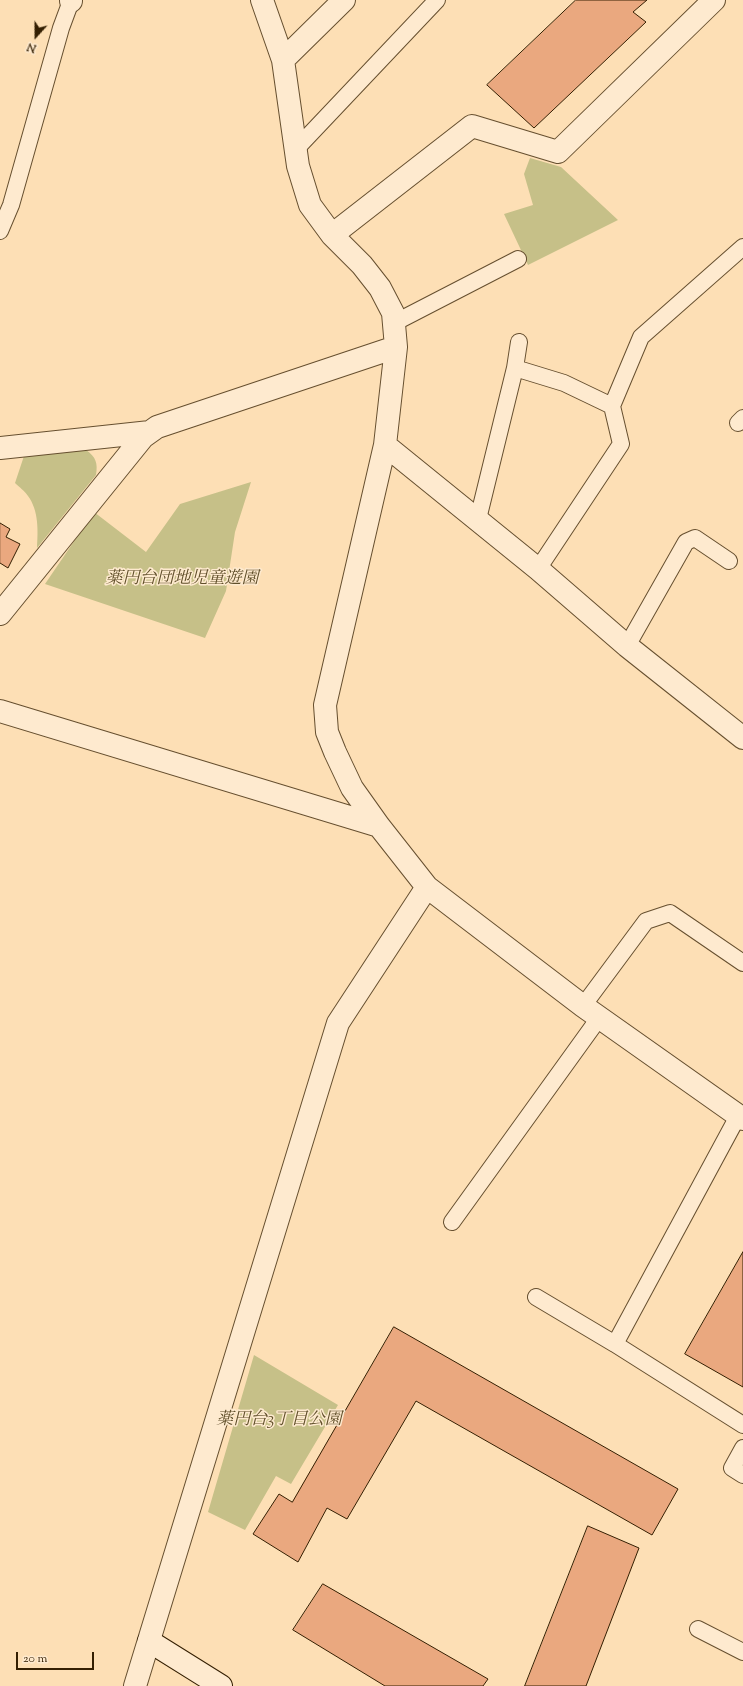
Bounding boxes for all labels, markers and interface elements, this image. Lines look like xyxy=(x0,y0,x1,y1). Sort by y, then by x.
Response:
north arrow xyxy=(16,16,56,56)
text: N xyxy=(25,38,39,56)
park label: 薬円台団地児童遊園 xyxy=(106,570,258,590)
park label: 薬円台3丁目公園 xyxy=(216,1411,342,1431)
scale bar xyxy=(18,1644,96,1670)
text: 20 m xyxy=(23,1650,47,1668)

